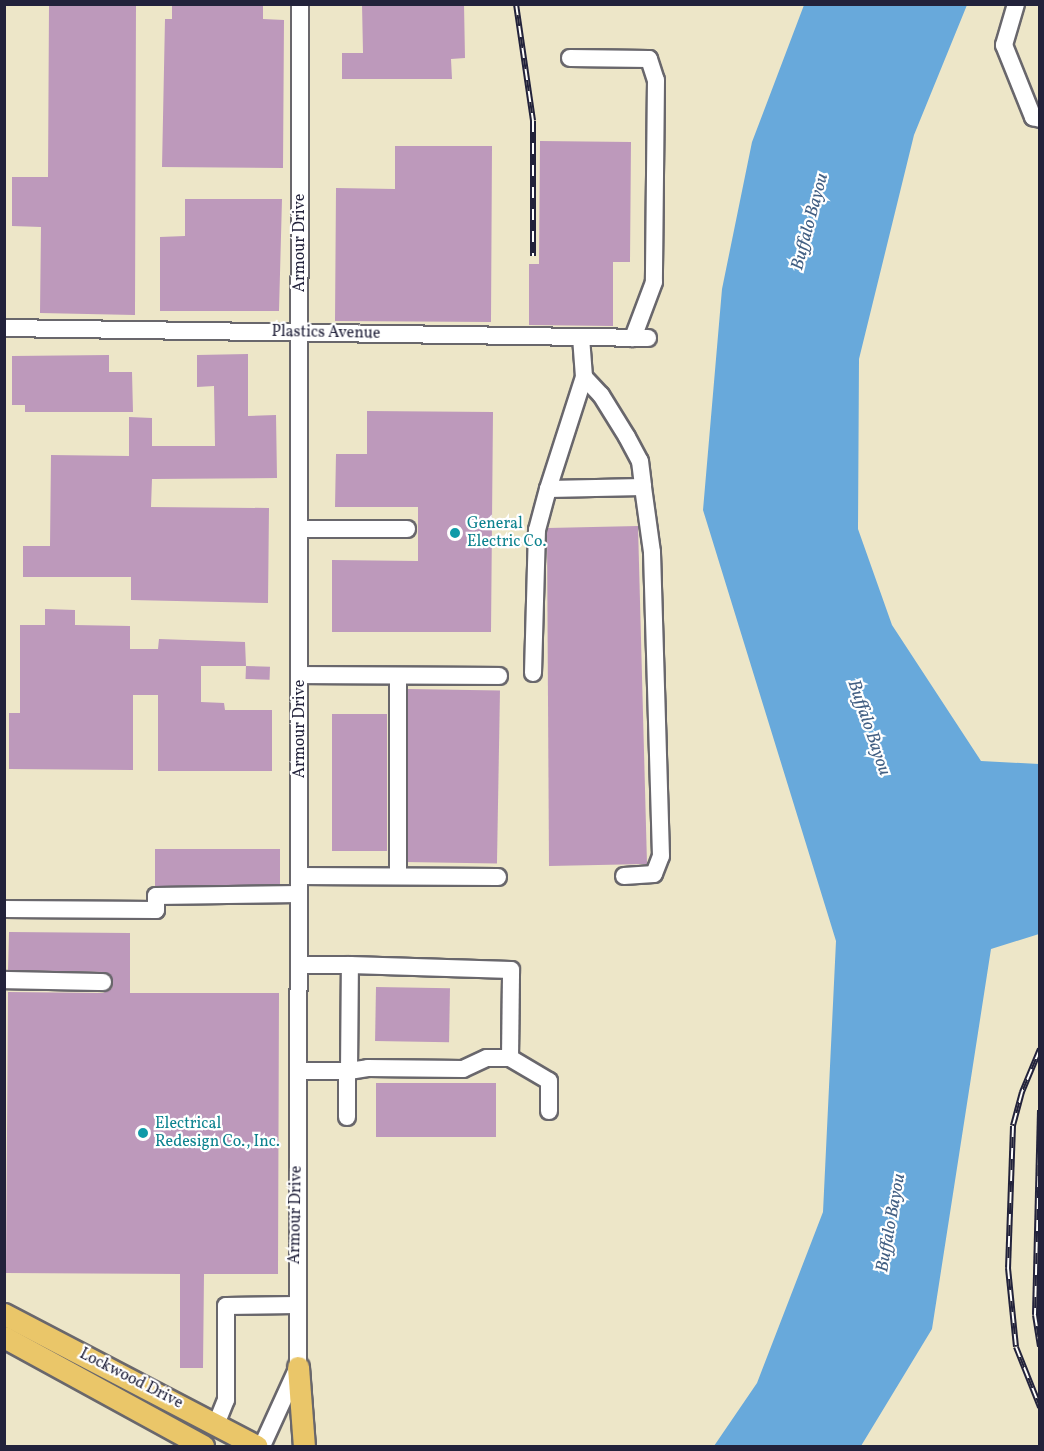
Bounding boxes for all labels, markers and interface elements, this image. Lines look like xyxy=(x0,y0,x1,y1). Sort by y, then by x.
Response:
water label: Buffalo Bayou xyxy=(788,171,834,273)
street label: Armour Drive xyxy=(290,194,310,292)
street label: Plastics Avenue xyxy=(271,322,381,344)
place label: General Electric Co. xyxy=(467,514,546,552)
marker: General Electric Co. xyxy=(448,526,462,540)
water label: Buffalo Bayou xyxy=(842,677,894,779)
street label: Armour Drive xyxy=(290,680,310,778)
place label: Electrical Redesign Co., Inc. xyxy=(155,1114,280,1152)
marker: Electrical Redesign Co., Inc. xyxy=(136,1126,150,1140)
street label: Armour Drive xyxy=(286,1166,306,1264)
water label: Buffalo Bayou xyxy=(873,1172,911,1274)
street label: Lockwood Drive xyxy=(76,1345,186,1413)

